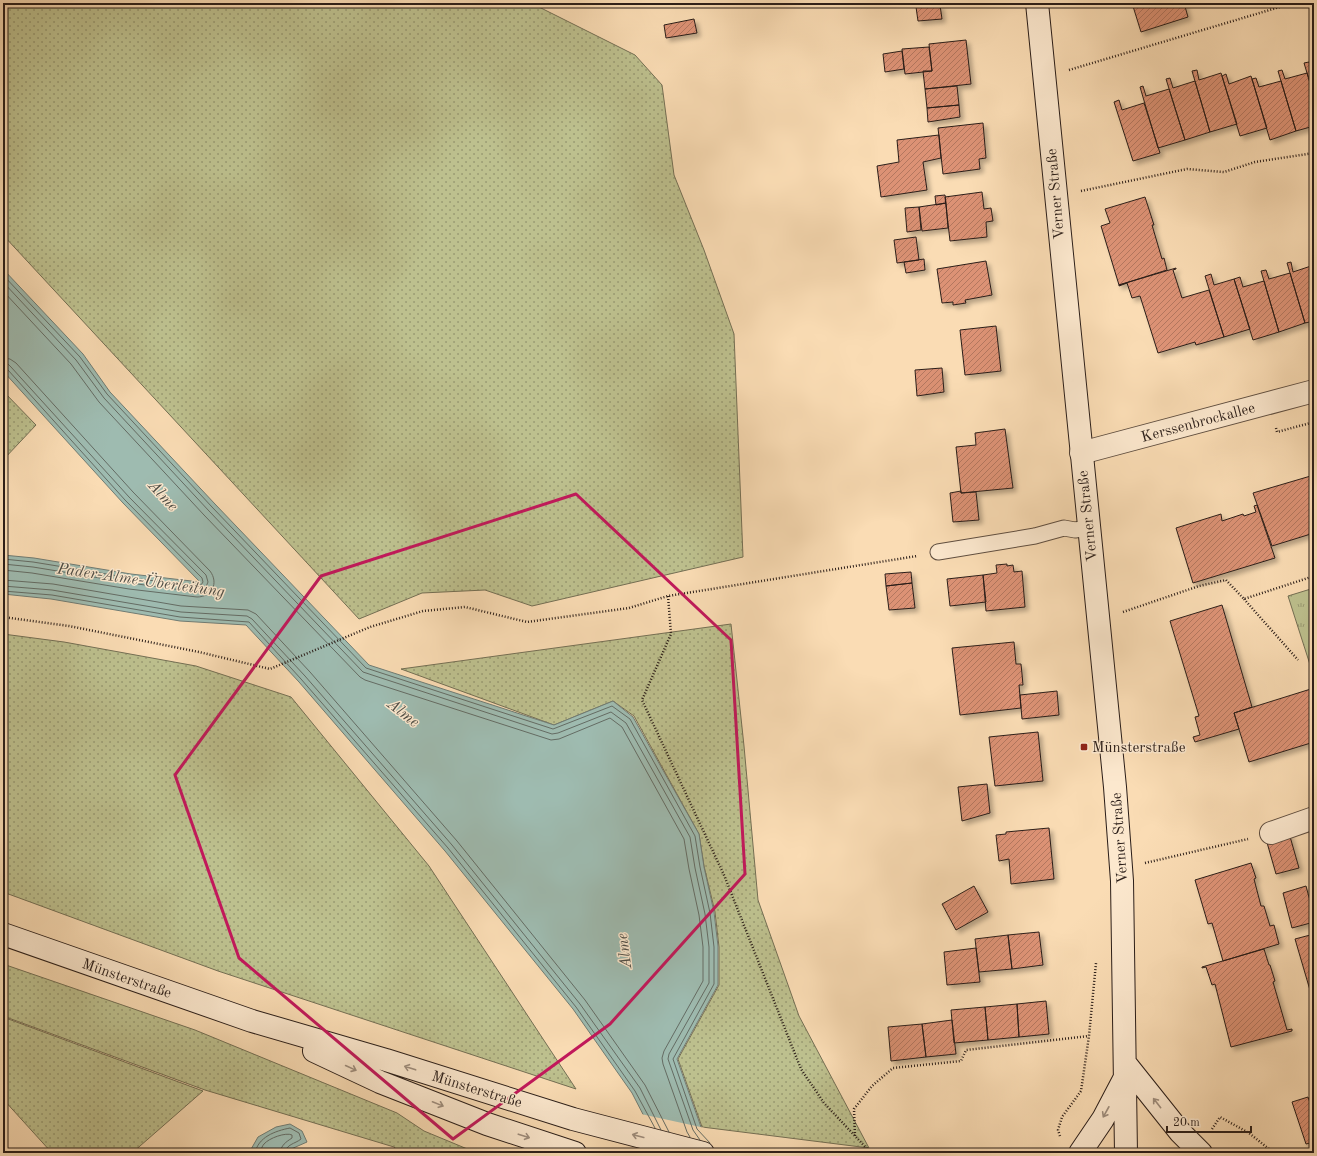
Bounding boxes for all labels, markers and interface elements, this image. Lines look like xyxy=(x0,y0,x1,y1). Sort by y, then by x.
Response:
street label: Verner Straße xyxy=(1045,148,1068,240)
street label: Kerssenbrockallee xyxy=(1140,401,1257,446)
street label: Verner Straße xyxy=(1076,469,1101,562)
water label: Alme xyxy=(144,477,181,515)
water label: Pader-Alme-Überleitung xyxy=(55,559,226,601)
water label: Alme xyxy=(383,696,422,731)
place label: Münsterstraße xyxy=(1092,741,1186,756)
marker: Münsterstraße xyxy=(1079,742,1089,752)
street label: Verner Straße xyxy=(1110,792,1131,884)
water label: Alme xyxy=(615,932,635,970)
street label: Münsterstraße xyxy=(80,957,173,1002)
one-way arrow xyxy=(404,1064,417,1071)
one-way arrow xyxy=(344,1065,356,1072)
street label: Münsterstraße xyxy=(430,1070,524,1111)
one-way arrow xyxy=(1153,1097,1161,1108)
one-way arrow xyxy=(431,1101,443,1108)
one-way arrow xyxy=(1102,1106,1110,1118)
scale bar xyxy=(1167,1108,1251,1134)
text: 20 m xyxy=(1173,1117,1200,1129)
one-way arrow xyxy=(632,1132,645,1139)
one-way arrow xyxy=(517,1133,530,1140)

